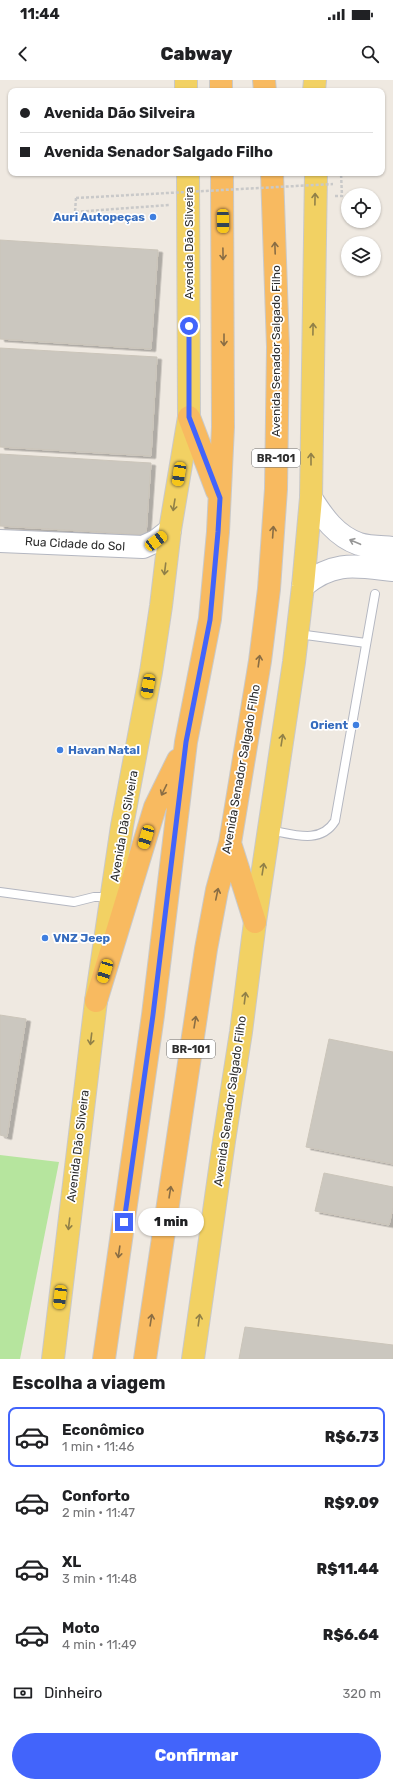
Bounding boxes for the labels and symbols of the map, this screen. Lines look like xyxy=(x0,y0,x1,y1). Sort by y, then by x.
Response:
street label: Avenida Dão Silveira xyxy=(182,187,196,299)
one-way arrow xyxy=(312,193,319,206)
car xyxy=(217,209,229,233)
place label: Auri Autopeças xyxy=(53,210,145,224)
marker: Auri Autopeças xyxy=(148,212,158,222)
one-way arrow xyxy=(271,242,279,255)
one-way arrow xyxy=(219,247,227,260)
street label: Avenida Senador Salgado Filho xyxy=(269,265,283,437)
route start xyxy=(180,317,198,335)
one-way arrow xyxy=(310,323,317,336)
one-way arrow xyxy=(220,333,228,346)
road number: BR-101 xyxy=(252,449,300,467)
one-way arrow xyxy=(307,453,315,466)
car xyxy=(171,461,187,487)
one-way arrow xyxy=(170,498,178,511)
one-way arrow xyxy=(269,526,276,539)
car xyxy=(143,529,169,553)
street label: Rua Cidade do Sol xyxy=(25,534,126,554)
one-way arrow xyxy=(349,538,361,545)
one-way arrow xyxy=(161,562,169,575)
one-way arrow xyxy=(255,655,263,668)
car xyxy=(140,673,156,699)
street label: Avenida Senador Salgado Filho xyxy=(219,683,263,855)
place label: Orient xyxy=(310,718,348,732)
marker: Orient xyxy=(351,720,361,730)
one-way arrow xyxy=(278,734,286,747)
place label: Havan Natal xyxy=(68,743,140,757)
marker: Havan Natal xyxy=(55,745,65,755)
street label: Avenida Dão Silveira xyxy=(107,769,141,883)
one-way arrow xyxy=(159,784,167,796)
car xyxy=(137,824,155,850)
one-way arrow xyxy=(259,863,267,876)
one-way arrow xyxy=(213,887,221,900)
place label: VNZ Jeep xyxy=(53,931,111,945)
marker: VNZ Jeep xyxy=(40,933,50,943)
car xyxy=(96,958,114,984)
one-way arrow xyxy=(242,992,249,1005)
street label: Avenida Senador Salgado Filho xyxy=(211,1015,249,1187)
one-way arrow xyxy=(191,1016,199,1029)
one-way arrow xyxy=(87,1032,95,1045)
road number: BR-101 xyxy=(167,1040,215,1058)
street label: Avenida Dão Silveira xyxy=(64,1089,92,1203)
one-way arrow xyxy=(166,1186,174,1199)
callout: 1 min xyxy=(138,1208,204,1236)
route end xyxy=(115,1213,133,1231)
one-way arrow xyxy=(65,1217,73,1230)
one-way arrow xyxy=(115,1245,123,1258)
car xyxy=(53,1284,67,1310)
one-way arrow xyxy=(147,1314,155,1327)
one-way arrow xyxy=(195,1314,203,1327)

